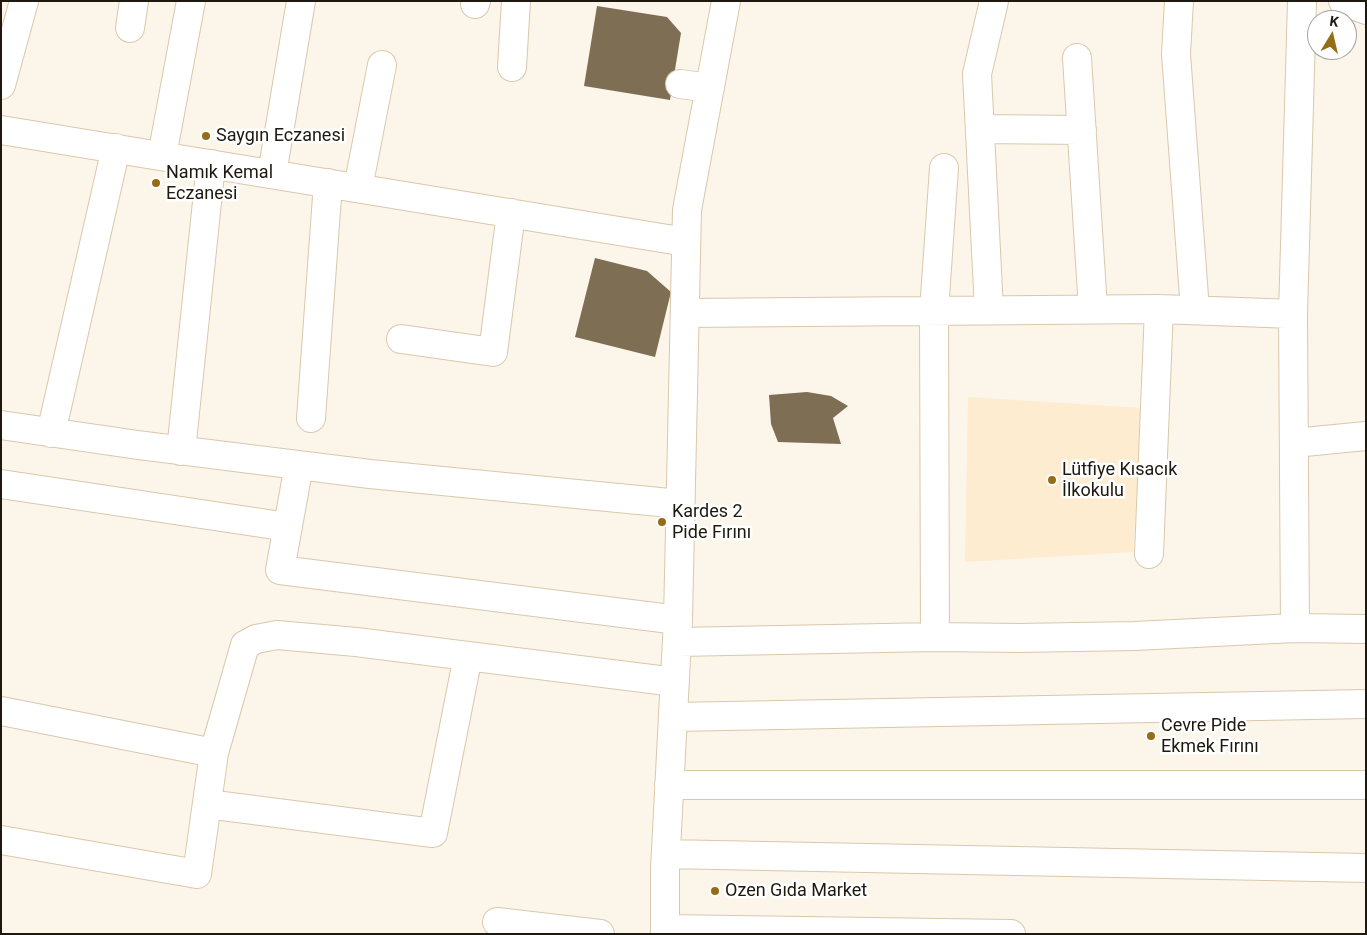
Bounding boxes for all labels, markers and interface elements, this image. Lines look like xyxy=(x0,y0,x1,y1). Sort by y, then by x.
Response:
north arrow xyxy=(1307,10,1357,60)
text: K xyxy=(1329,13,1340,30)
place label: Saygın Eczanesi xyxy=(216,125,345,147)
marker: Saygın Eczanesi xyxy=(200,130,212,142)
place label: Namık Kemal Eczanesi xyxy=(166,162,273,204)
marker: Namık Kemal Eczanesi xyxy=(150,177,162,189)
place label: Lütfiye Kısacık İlkokulu xyxy=(1062,459,1177,502)
marker: Lütfiye Kısacık İlkokulu xyxy=(1046,474,1058,486)
place label: Kardes 2 Pide Fırını xyxy=(672,501,751,544)
marker: Kardes 2 Pide Fırını xyxy=(656,516,668,528)
place label: Cevre Pide Ekmek Fırını xyxy=(1161,715,1259,758)
marker: Cevre Pide Ekmek Fırını xyxy=(1145,730,1157,742)
place label: Ozen Gıda Market xyxy=(725,880,867,902)
marker: Ozen Gıda Market xyxy=(709,885,721,897)

